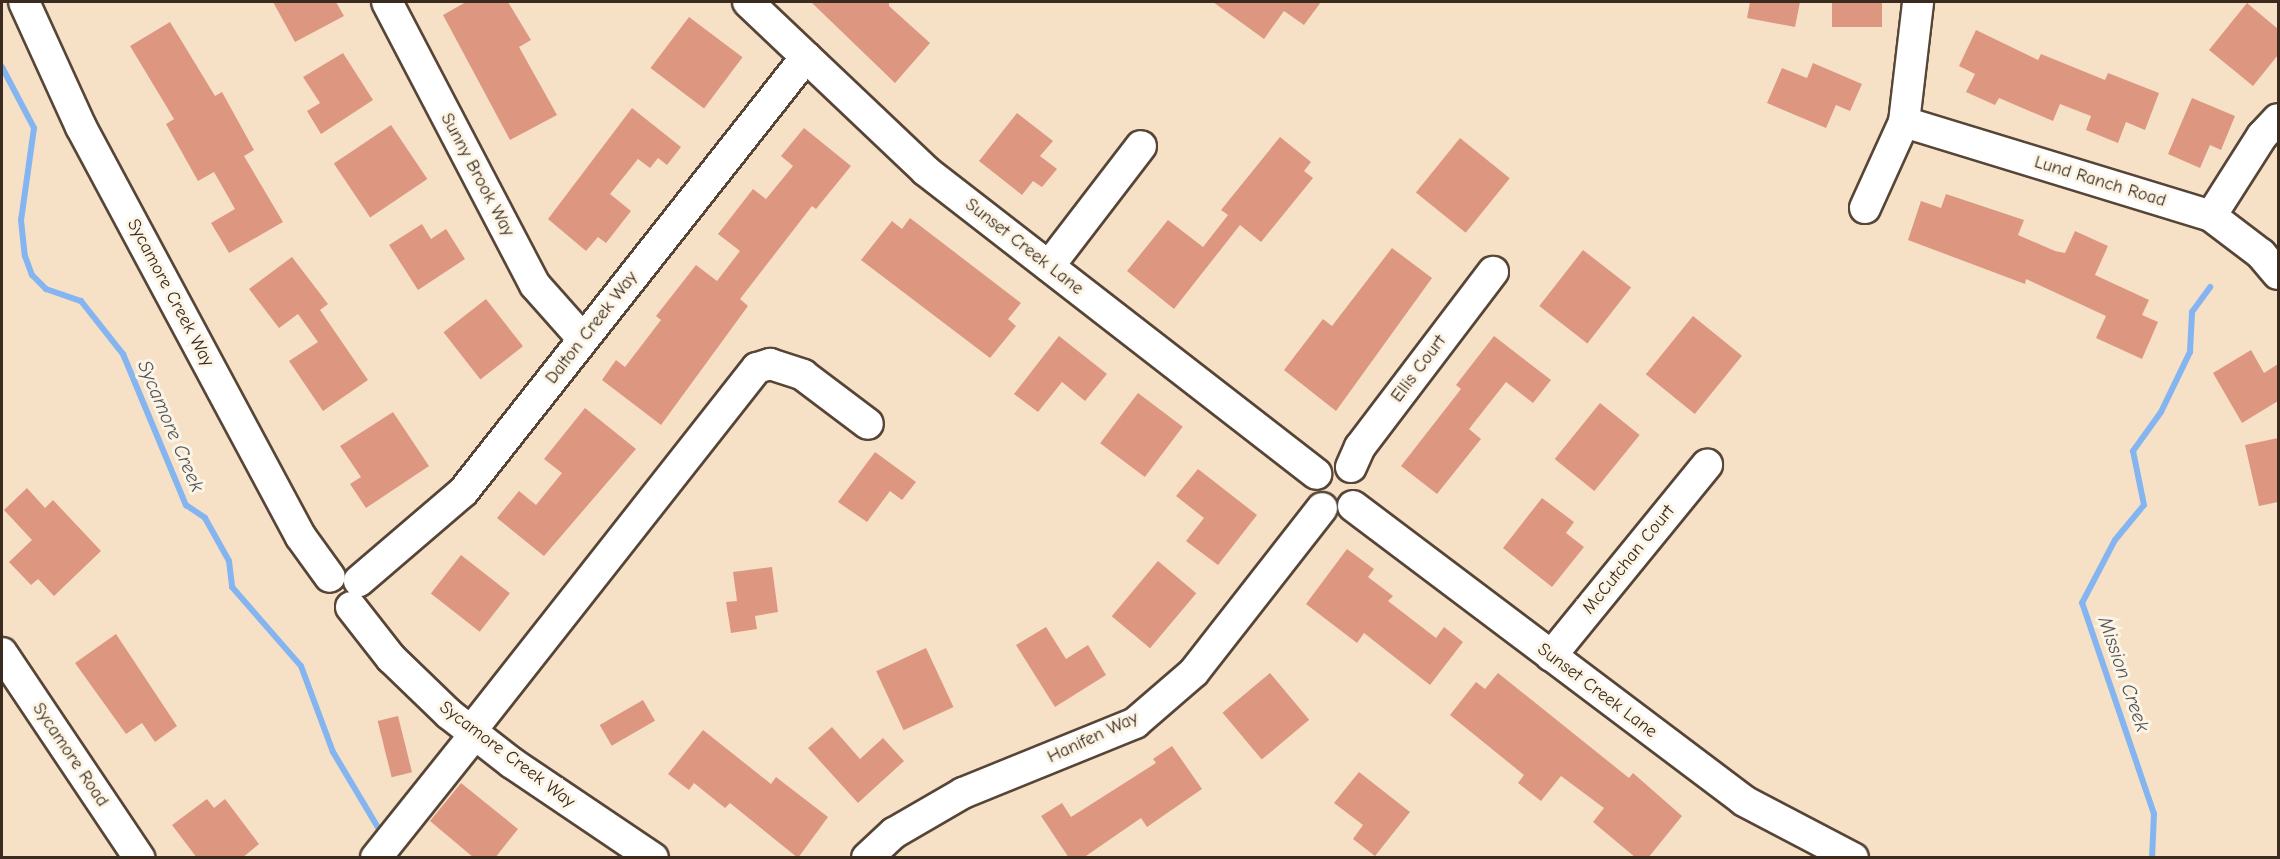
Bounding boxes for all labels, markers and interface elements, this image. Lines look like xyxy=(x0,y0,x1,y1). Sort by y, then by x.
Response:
street label: Sunny Brook Way xyxy=(435,110,519,240)
street label: Lund Ranch Road xyxy=(2032,152,2168,212)
street label: Sunset Creek Lane xyxy=(961,194,1087,300)
street label: Sycamore Creek Way xyxy=(122,215,218,371)
street label: Dalton Creek Way xyxy=(541,267,643,389)
street label: Ellis Court xyxy=(1387,331,1451,407)
water label: Sycamore Creek xyxy=(133,357,209,495)
street label: McCutchan Court xyxy=(1578,501,1680,619)
water label: Mission Creek xyxy=(2093,613,2155,735)
street label: Sunset Creek Lane xyxy=(1533,639,1661,743)
street label: Sycamore Creek Way xyxy=(435,697,579,813)
street label: Sycamore Road xyxy=(27,699,113,811)
street label: Hanifen Way xyxy=(1044,708,1142,768)

